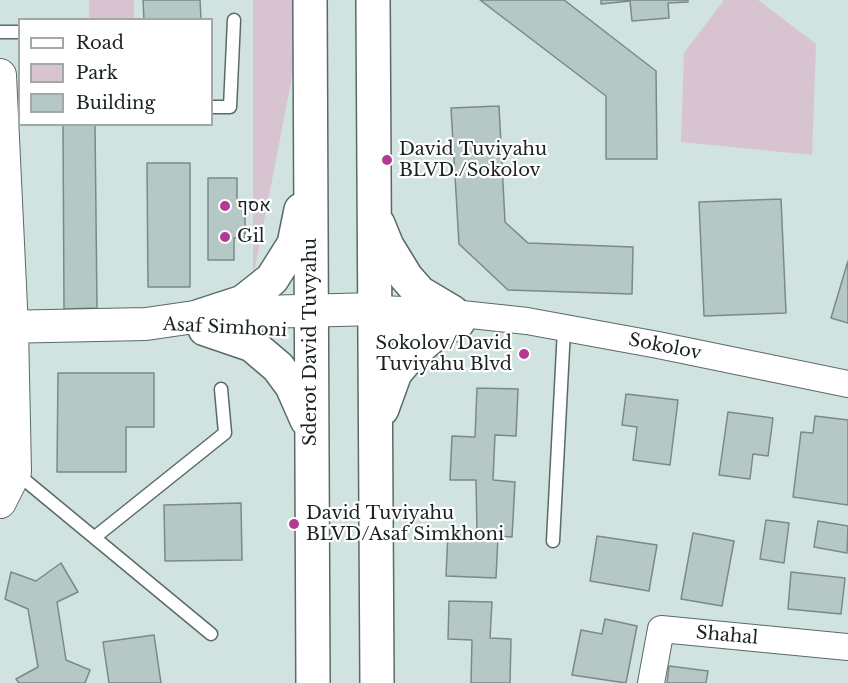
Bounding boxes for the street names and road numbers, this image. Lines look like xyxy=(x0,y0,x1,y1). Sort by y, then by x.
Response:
street label: Sderot David Tuvyahu xyxy=(300,238,322,446)
street label: Asaf Simhoni xyxy=(162,314,288,342)
street label: Sokolov xyxy=(627,329,703,365)
street label: Shahal xyxy=(695,623,759,649)

